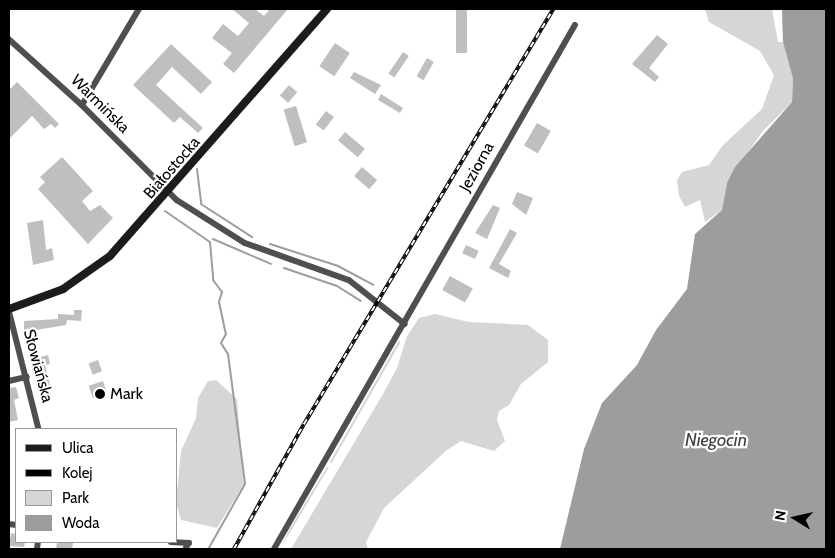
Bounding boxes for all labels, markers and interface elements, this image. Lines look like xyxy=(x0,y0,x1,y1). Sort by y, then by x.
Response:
street label: Warmińska xyxy=(67,71,133,137)
street label: Białostocka xyxy=(140,133,204,203)
street label: Jeziorna xyxy=(456,139,498,195)
street label: Słowiańska xyxy=(19,327,57,405)
place label: Mark xyxy=(110,384,143,404)
marker: Mark xyxy=(94,388,106,400)
legend xyxy=(15,428,178,543)
water label: Niegocin xyxy=(685,429,747,451)
text: Ulica xyxy=(62,439,93,457)
text: Kolej xyxy=(62,464,93,482)
text: Park xyxy=(62,489,89,507)
north arrow xyxy=(770,493,820,543)
text: N xyxy=(771,509,790,522)
text: Woda xyxy=(62,514,99,532)

